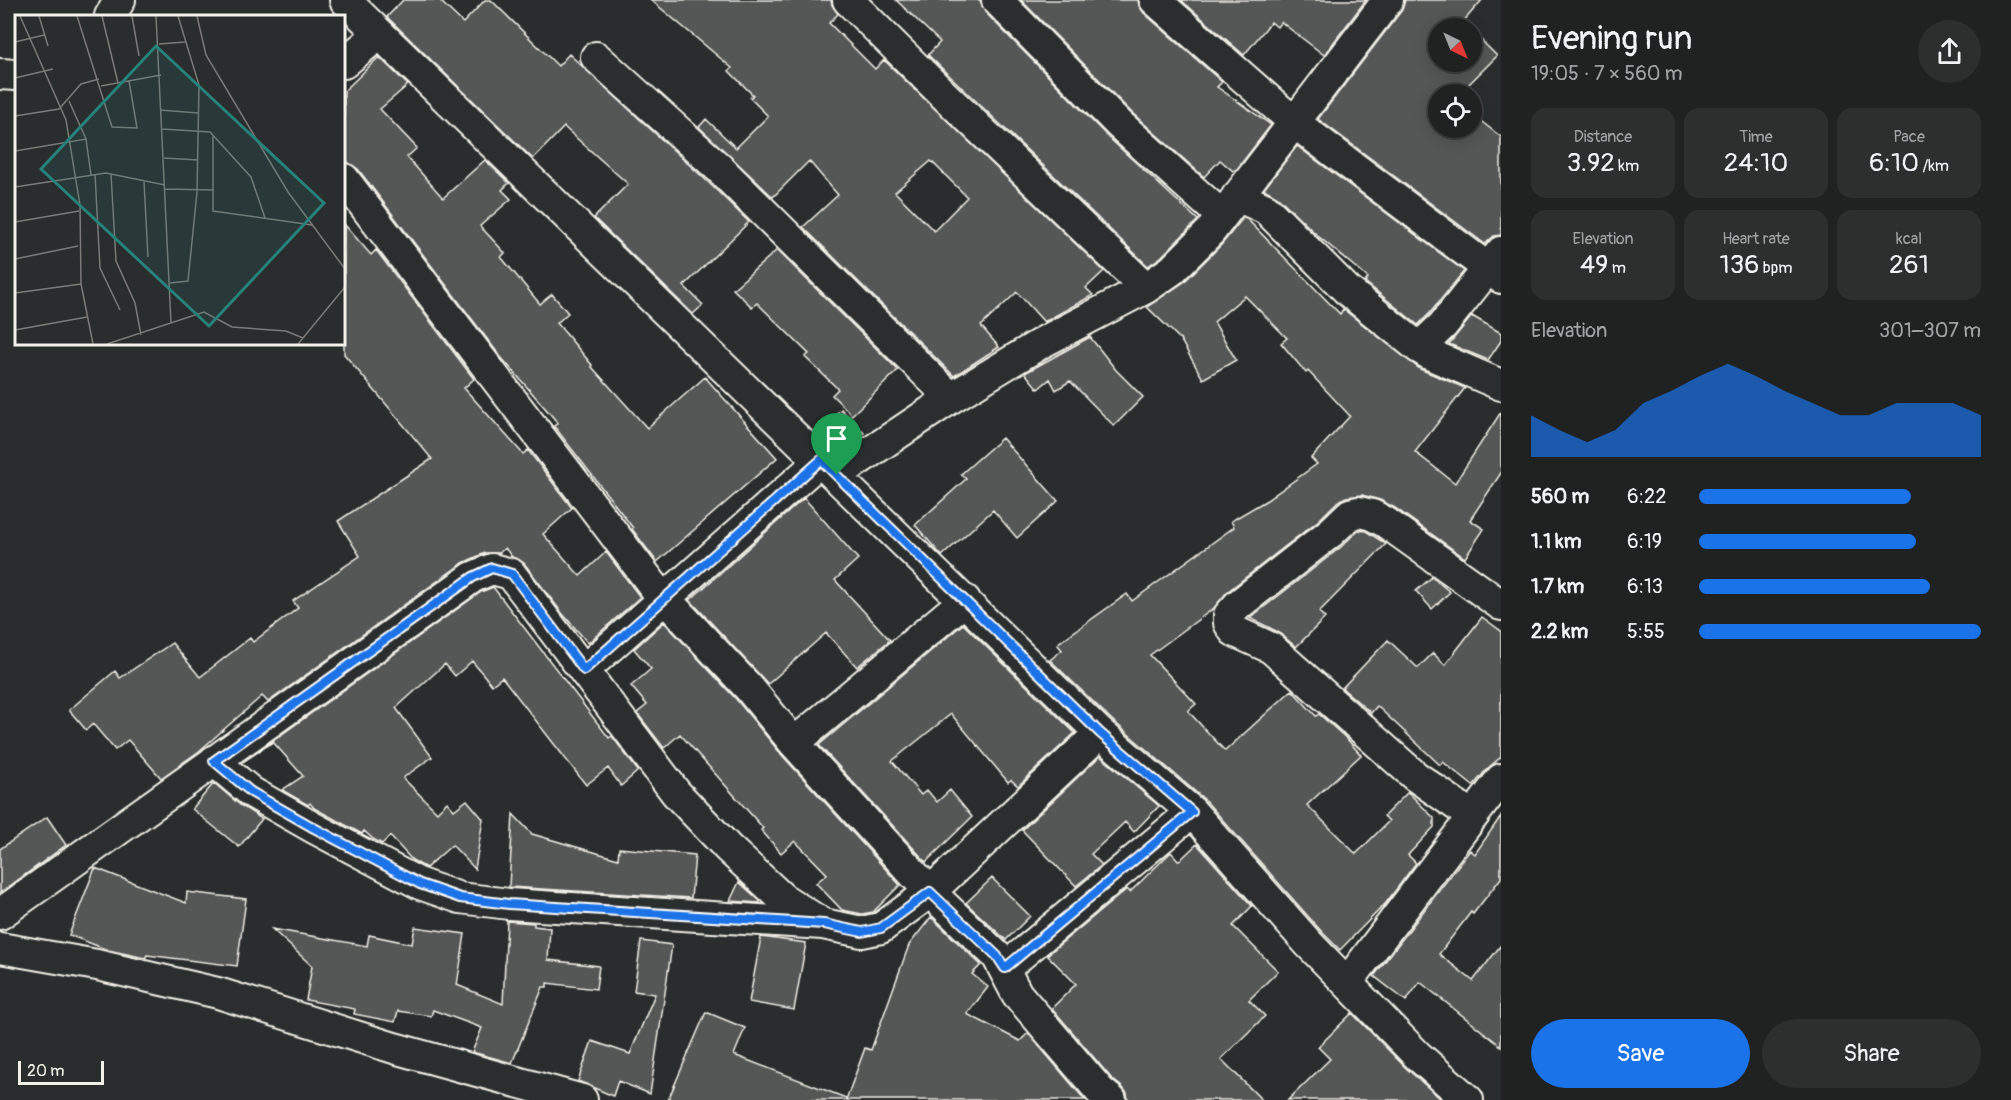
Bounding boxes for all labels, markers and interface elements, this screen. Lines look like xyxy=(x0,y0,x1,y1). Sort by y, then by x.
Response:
inset map xyxy=(15,15,345,345)
north arrow xyxy=(1428,18,1482,72)
map controls xyxy=(1428,18,1482,138)
text: Evening run xyxy=(1531,18,1692,59)
button: share xyxy=(1918,20,1981,83)
text: 19:05 · 7 × 560 m xyxy=(1531,61,1683,86)
button: locate xyxy=(1428,84,1482,138)
text: Distance xyxy=(1574,127,1632,147)
text: Time xyxy=(1739,127,1773,147)
text: Pace xyxy=(1893,127,1925,147)
text: 3.92 xyxy=(1567,147,1615,179)
text: 24:10 xyxy=(1724,147,1788,179)
text: 6:10 xyxy=(1869,147,1919,179)
text: km xyxy=(1615,156,1639,176)
text: /km xyxy=(1919,156,1949,176)
text: Elevation xyxy=(1573,229,1633,249)
text: Heart rate xyxy=(1722,229,1790,249)
text: kcal xyxy=(1896,229,1922,249)
text: 49 xyxy=(1580,249,1608,281)
text: 136 xyxy=(1720,249,1759,281)
text: 261 xyxy=(1889,249,1929,281)
text: m xyxy=(1608,258,1626,278)
text: bpm xyxy=(1759,258,1792,278)
text: Elevation xyxy=(1531,318,1607,343)
text: 301–307 m xyxy=(1879,318,1981,343)
pin xyxy=(811,413,862,475)
icon: arrive xyxy=(820,422,853,455)
text: 560 m xyxy=(1531,484,1589,509)
text: 6:22 xyxy=(1627,484,1666,509)
text: 1.1 km xyxy=(1531,529,1581,554)
text: 6:19 xyxy=(1627,529,1662,554)
text: 1.7 km xyxy=(1531,574,1584,599)
text: 6:13 xyxy=(1627,574,1663,599)
text: 2.2 km xyxy=(1531,619,1588,644)
text: 5:55 xyxy=(1627,619,1665,644)
button: Save xyxy=(1531,1019,1750,1088)
button: Share xyxy=(1762,1019,1981,1088)
scale bar xyxy=(18,1058,104,1086)
text: 20 m xyxy=(27,1061,65,1081)

